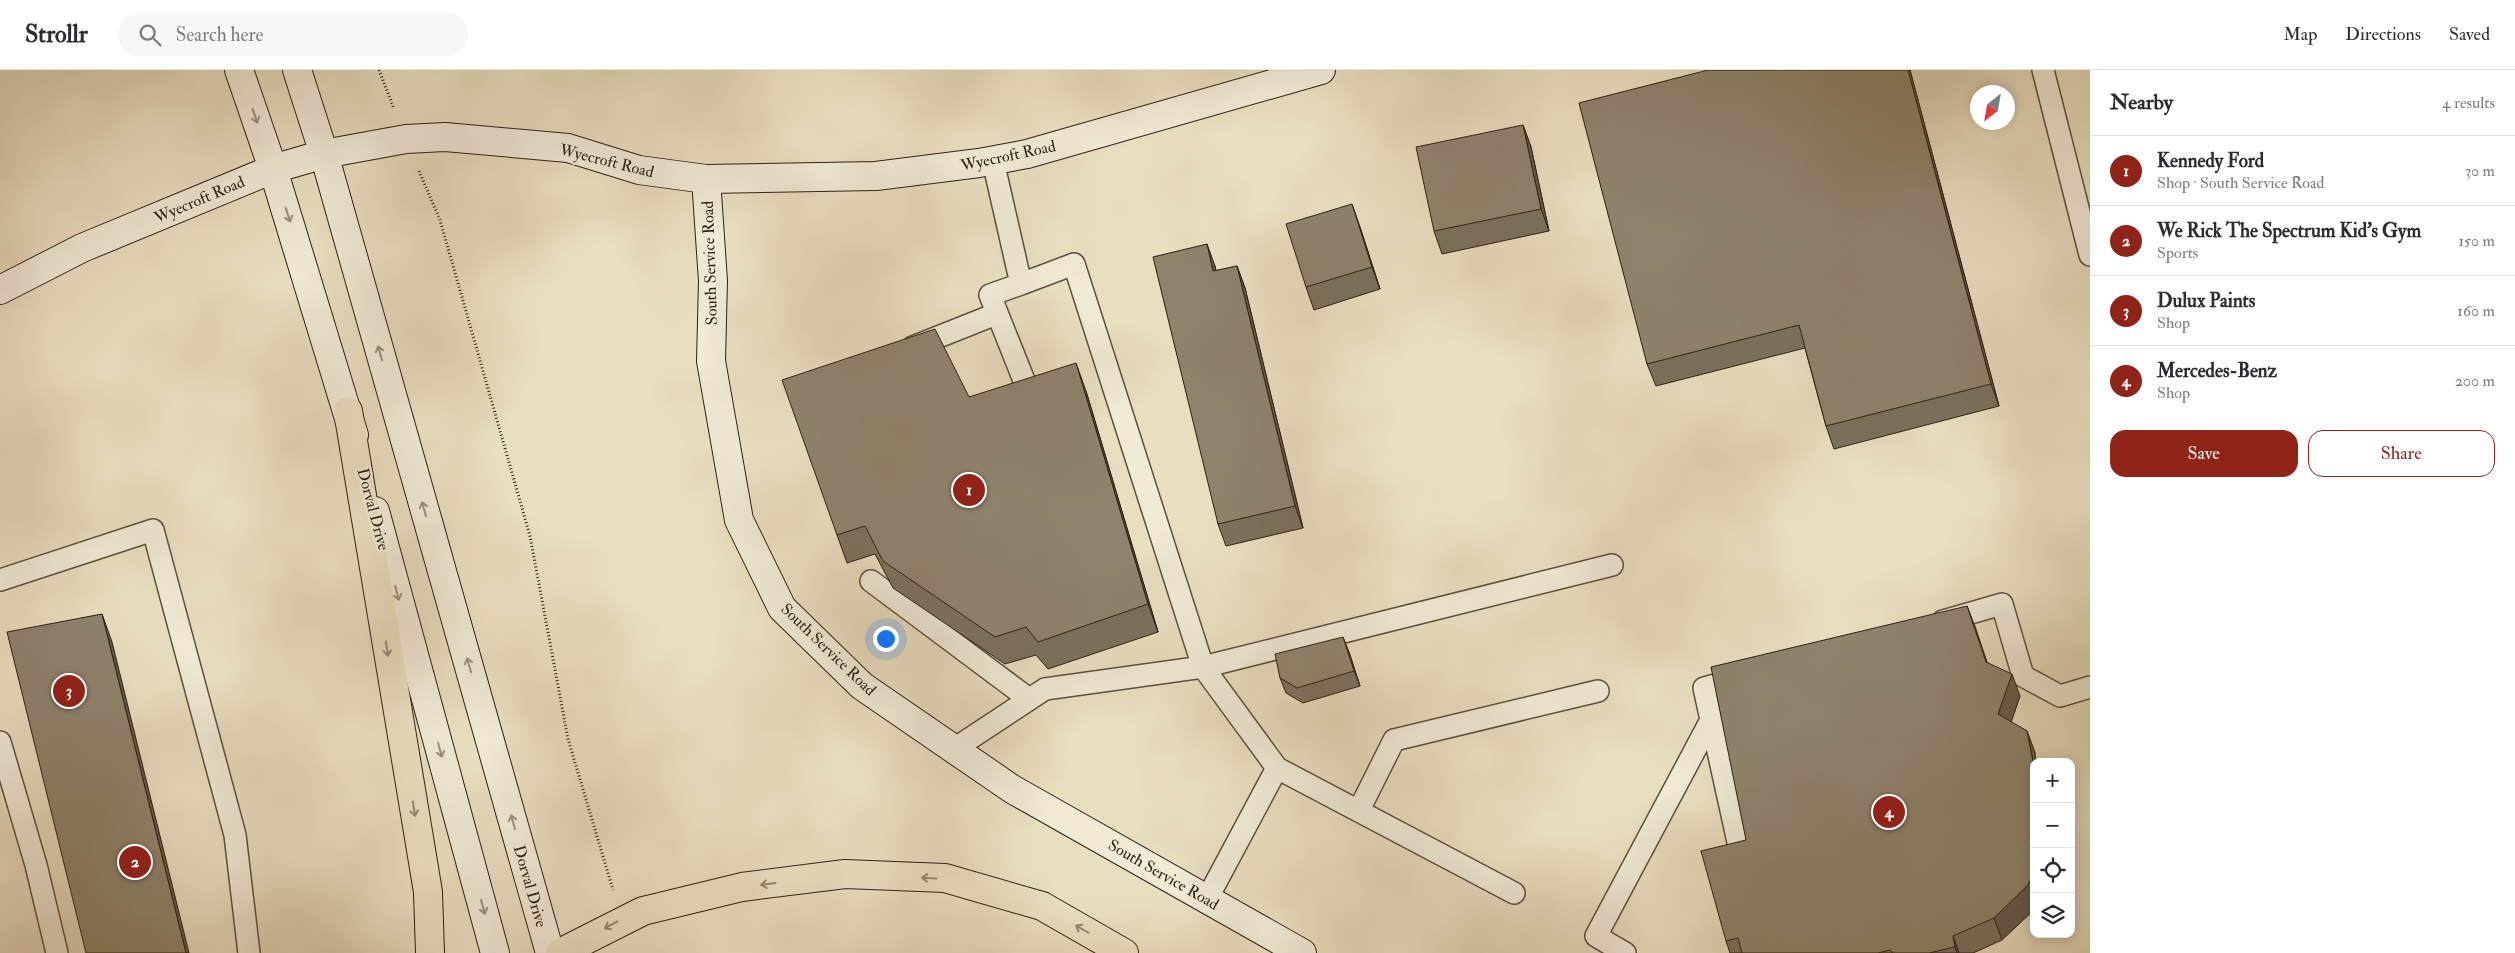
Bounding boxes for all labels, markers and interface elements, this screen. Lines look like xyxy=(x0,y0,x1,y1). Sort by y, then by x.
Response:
search box xyxy=(118,12,468,57)
text: Strollr xyxy=(25,19,88,50)
icon: search xyxy=(136,21,164,49)
text: Search here xyxy=(176,23,264,47)
text: Map xyxy=(2284,23,2317,46)
text: Directions xyxy=(2345,23,2421,46)
text: Saved xyxy=(2449,23,2490,46)
north arrow xyxy=(1970,85,2015,130)
text: Nearby xyxy=(2110,89,2173,116)
text: 4 results xyxy=(2442,93,2495,113)
one-way arrow xyxy=(251,108,260,123)
street label: Wyecroft Road xyxy=(958,136,1058,176)
street label: Wyecroft Road xyxy=(557,139,656,182)
text: Kennedy Ford xyxy=(2157,149,2264,173)
text: 1 xyxy=(2123,161,2129,181)
text: 30 m xyxy=(2465,161,2495,181)
street label: Wyecroft Road xyxy=(150,172,248,228)
text: Shop · South Service Road xyxy=(2157,173,2324,193)
street label: South Service Road xyxy=(698,200,722,326)
one-way arrow xyxy=(284,207,293,222)
text: We Rick The Spectrum Kid's Gym xyxy=(2157,219,2421,243)
text: 2 xyxy=(2122,231,2130,251)
text: 150 m xyxy=(2458,231,2495,251)
text: Sports xyxy=(2157,243,2198,263)
text: Dulux Paints xyxy=(2157,289,2255,313)
text: 3 xyxy=(2123,301,2129,321)
text: 160 m xyxy=(2457,301,2495,321)
text: Shop xyxy=(2157,313,2190,333)
one-way arrow xyxy=(375,345,385,361)
text: Mercedes-Benz xyxy=(2157,359,2277,383)
text: 4 xyxy=(2122,371,2130,391)
text: 200 m xyxy=(2455,371,2495,391)
text: Shop xyxy=(2157,383,2190,403)
button: Save xyxy=(2110,430,2298,477)
button: Share xyxy=(2308,430,2495,477)
street label: Dorval Drive xyxy=(352,466,394,553)
pin: 1 xyxy=(953,471,985,509)
one-way arrow xyxy=(419,501,429,517)
one-way arrow xyxy=(393,584,402,600)
street label: South Service Road xyxy=(777,599,880,700)
your location xyxy=(873,626,899,652)
one-way arrow xyxy=(383,640,393,656)
one-way arrow xyxy=(463,658,473,674)
pin: 3 xyxy=(53,672,85,710)
one-way arrow xyxy=(436,741,445,757)
map controls xyxy=(2030,758,2075,938)
button: + xyxy=(2030,758,2075,803)
pin: 4 xyxy=(1873,793,1905,831)
one-way arrow xyxy=(409,801,419,817)
button: − xyxy=(2030,803,2075,848)
one-way arrow xyxy=(507,814,517,830)
street label: South Service Road xyxy=(1105,835,1223,915)
pin: 2 xyxy=(119,843,151,881)
street label: Dorval Drive xyxy=(509,843,551,930)
button: locate xyxy=(2030,848,2075,893)
one-way arrow xyxy=(922,873,938,882)
one-way arrow xyxy=(760,879,776,889)
button: layers xyxy=(2030,893,2075,938)
one-way arrow xyxy=(478,898,488,914)
one-way arrow xyxy=(604,920,619,930)
one-way arrow xyxy=(1075,923,1090,933)

